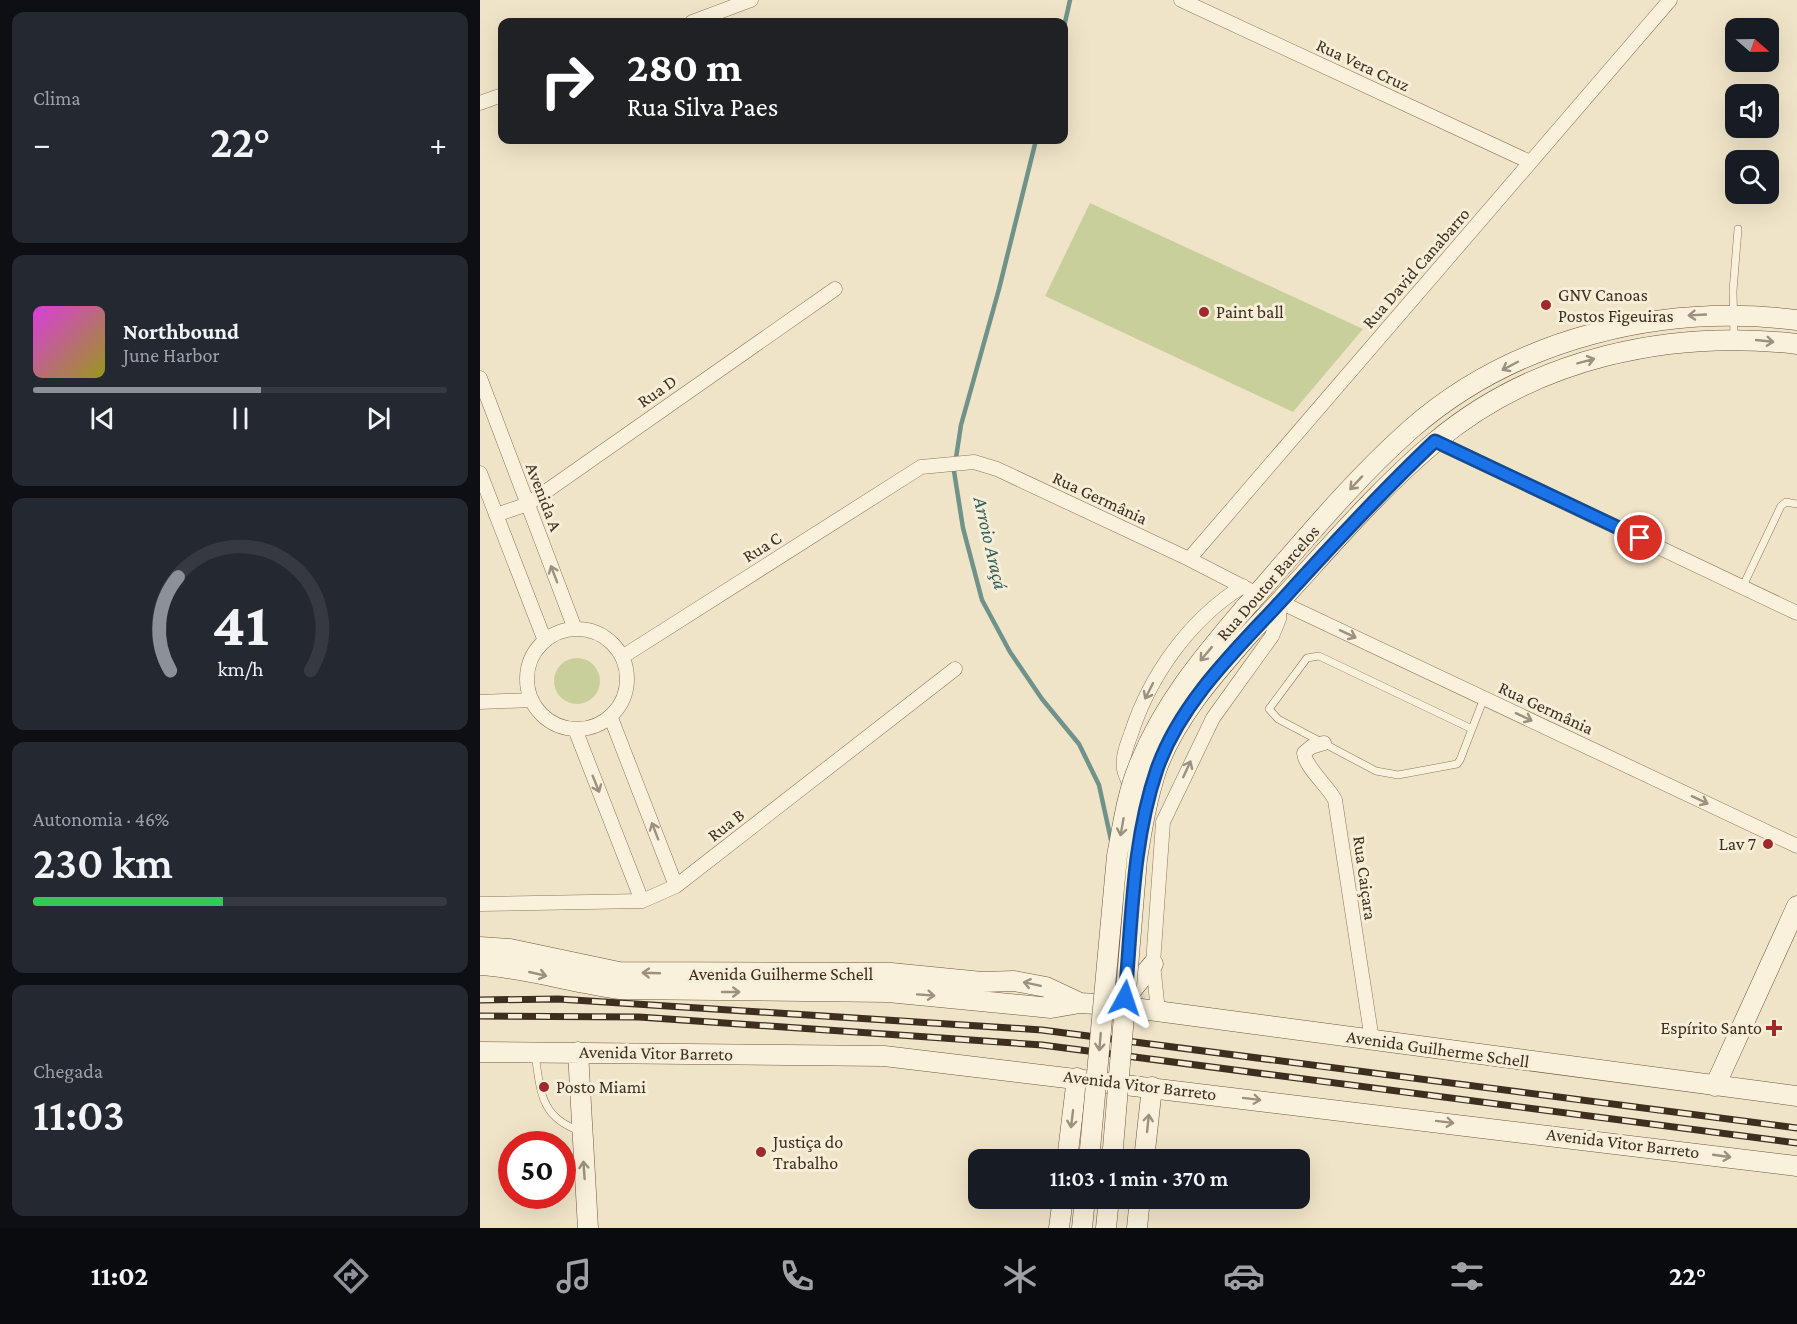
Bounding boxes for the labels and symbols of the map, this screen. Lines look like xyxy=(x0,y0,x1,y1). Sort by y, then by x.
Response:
north arrow xyxy=(1725,18,1779,72)
street label: Rua Vera Cruz xyxy=(1313,35,1413,95)
street label: Rua David Canabarro xyxy=(1358,204,1474,332)
place label: GNV Canoas Postos Figeuiras xyxy=(1558,285,1674,326)
marker: GNV Canoas Postos Figeuiras xyxy=(1539,298,1553,312)
place label: Paint ball xyxy=(1216,302,1284,322)
marker: Paint ball xyxy=(1197,305,1211,319)
one-way arrow xyxy=(1687,310,1707,321)
one-way arrow xyxy=(1755,336,1775,347)
one-way arrow xyxy=(1576,355,1595,366)
one-way arrow xyxy=(1502,360,1519,372)
street label: Rua D xyxy=(634,370,680,412)
street label: Avenida A xyxy=(522,460,566,535)
street label: Rua Germânia xyxy=(1049,467,1151,529)
one-way arrow xyxy=(1349,476,1363,491)
water label: Arroio Araçá xyxy=(968,493,1013,592)
pin xyxy=(1614,512,1665,563)
street label: Rua Doutor Barcelos xyxy=(1212,521,1324,645)
street label: Rua C xyxy=(739,527,785,567)
one-way arrow xyxy=(548,565,559,584)
one-way arrow xyxy=(1338,628,1356,640)
one-way arrow xyxy=(1200,646,1213,662)
street label: Rua Germânia xyxy=(1495,677,1597,739)
one-way arrow xyxy=(1142,681,1154,699)
one-way arrow xyxy=(1515,712,1533,724)
one-way arrow xyxy=(1182,761,1194,779)
one-way arrow xyxy=(591,774,602,793)
one-way arrow xyxy=(1691,795,1709,807)
street label: Rua B xyxy=(704,804,748,845)
one-way arrow xyxy=(1116,816,1127,836)
one-way arrow xyxy=(649,822,660,841)
place label: Lav 7 xyxy=(1719,834,1756,854)
street label: Rua Caiçara xyxy=(1349,835,1381,921)
marker: Lav 7 xyxy=(1761,837,1775,851)
street label: Avenida Guilherme Schell xyxy=(689,964,873,984)
position arrow xyxy=(1093,966,1157,1030)
one-way arrow xyxy=(641,967,661,978)
one-way arrow xyxy=(527,969,547,980)
one-way arrow xyxy=(1023,978,1043,989)
one-way arrow xyxy=(721,986,741,998)
one-way arrow xyxy=(916,990,935,1001)
place label: Espírito Santo xyxy=(1661,1018,1762,1038)
marker: Espírito Santo xyxy=(1767,1021,1781,1035)
street label: Avenida Guilherme Schell xyxy=(1345,1026,1531,1072)
one-way arrow xyxy=(1094,1031,1105,1051)
street label: Avenida Vitor Barreto xyxy=(579,1042,733,1064)
street label: Avenida Vitor Barreto xyxy=(1062,1066,1218,1104)
place label: Posto Miami xyxy=(556,1077,646,1097)
marker: Posto Miami xyxy=(537,1080,551,1094)
one-way arrow xyxy=(1241,1094,1261,1105)
one-way arrow xyxy=(1066,1108,1077,1128)
one-way arrow xyxy=(1143,1114,1154,1134)
one-way arrow xyxy=(1435,1117,1455,1128)
street label: Avenida Vitor Barreto xyxy=(1545,1124,1701,1162)
speed limit sign: 50 xyxy=(498,1131,576,1209)
place label: Justiça do Trabalho xyxy=(771,1132,843,1173)
marker: Justiça do Trabalho xyxy=(754,1145,768,1159)
one-way arrow xyxy=(1712,1150,1732,1161)
one-way arrow xyxy=(578,1160,589,1180)

